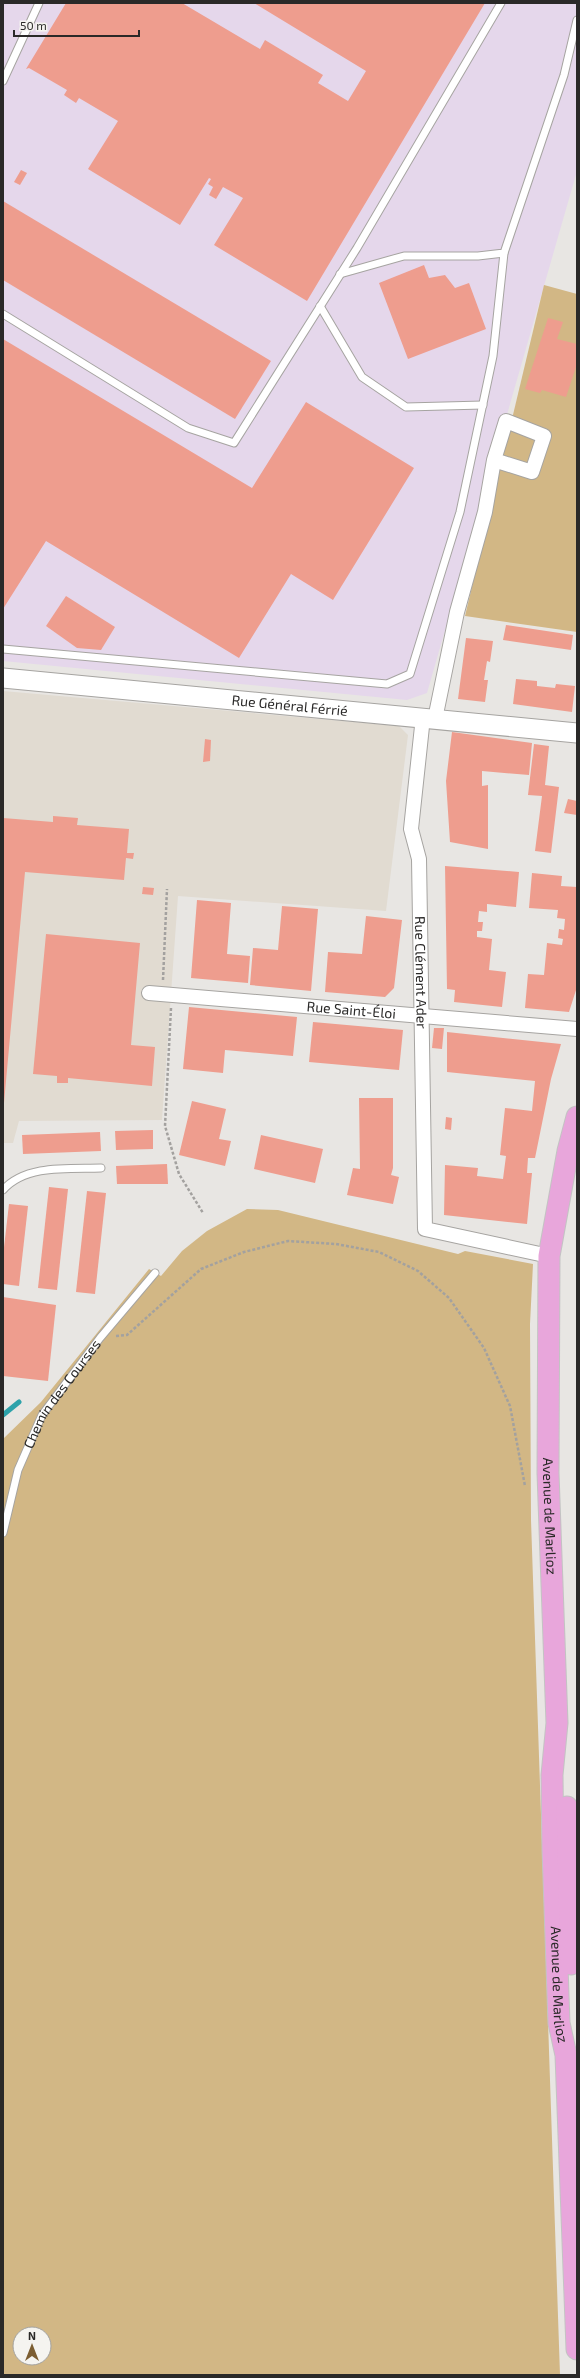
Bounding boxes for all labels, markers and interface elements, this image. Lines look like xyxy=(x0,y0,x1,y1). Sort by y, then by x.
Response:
scale bar xyxy=(14,12,139,38)
text: 50 m xyxy=(20,18,47,32)
street label: Rue Général Férrié xyxy=(231,691,349,719)
street label: Rue Clément Ader xyxy=(412,916,431,1029)
street label: Rue Saint-Éloi xyxy=(306,997,397,1022)
street label: Chemin des Courses xyxy=(19,1336,104,1451)
street label: Avenue de Marlioz xyxy=(540,1458,561,1575)
street label: Avenue de Marlioz xyxy=(548,1926,572,2044)
north arrow xyxy=(12,2326,52,2366)
text: N xyxy=(28,2329,36,2342)

